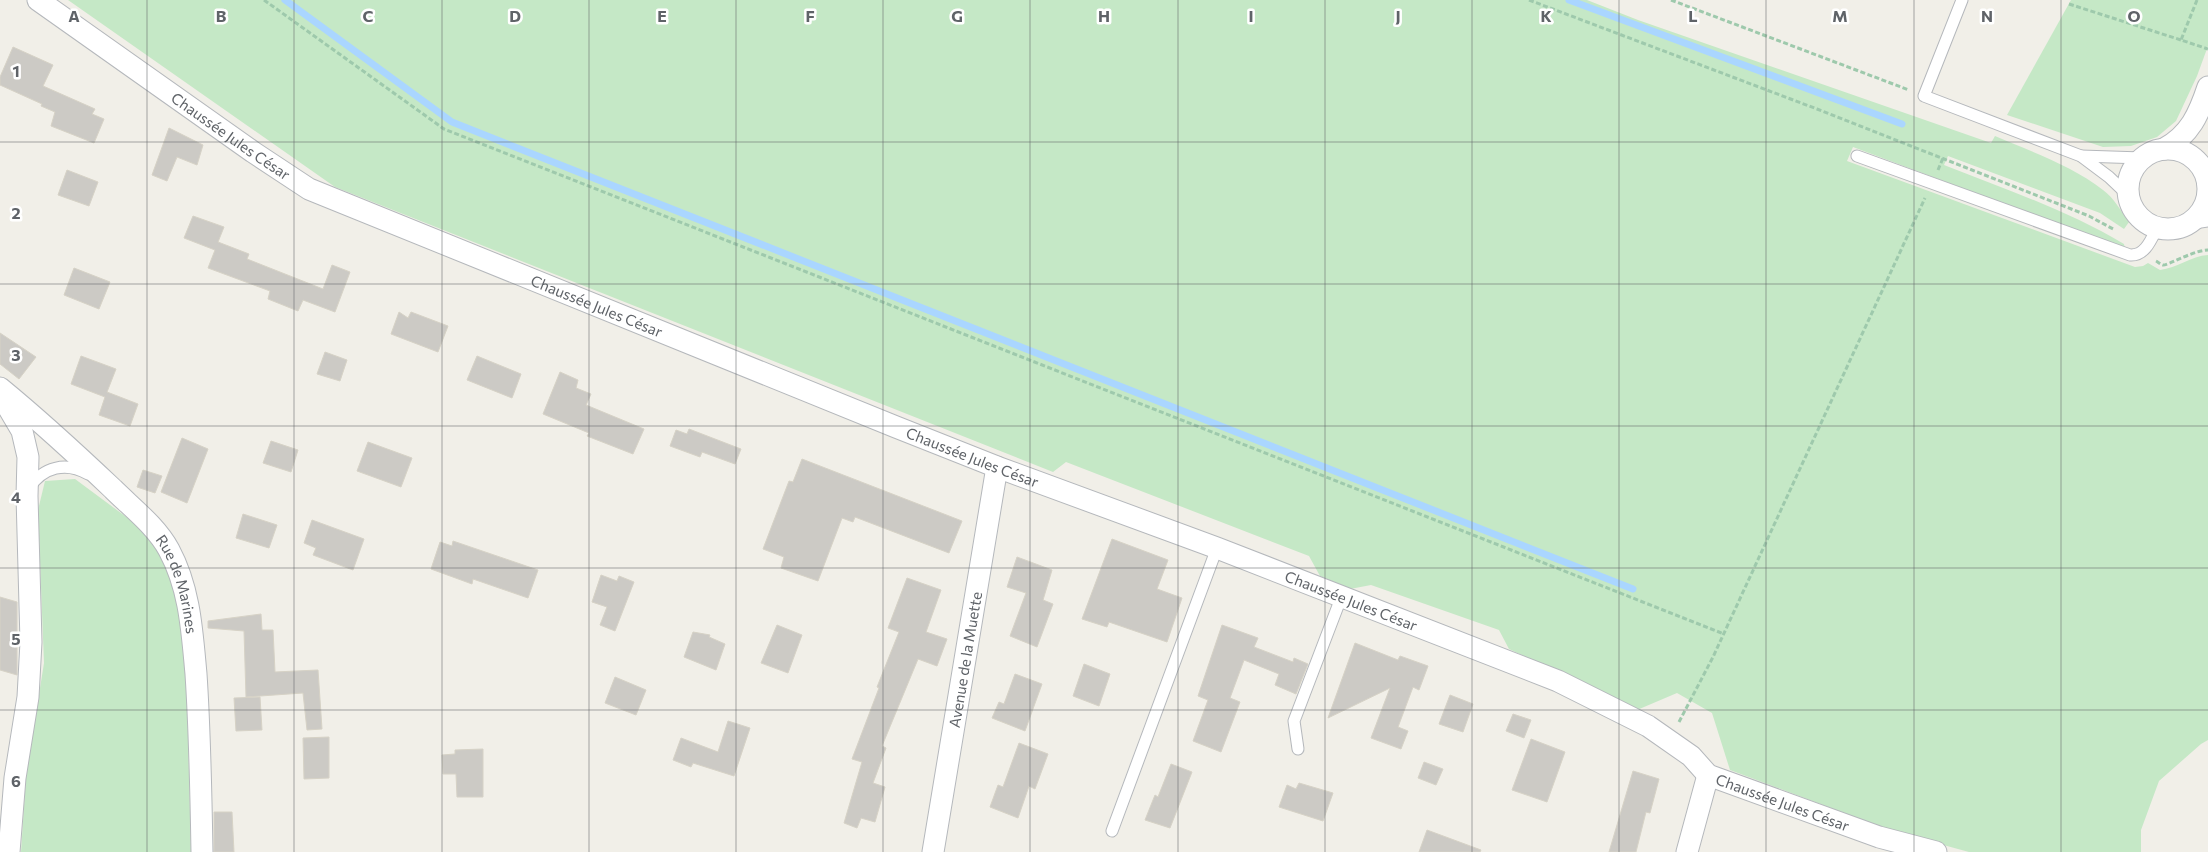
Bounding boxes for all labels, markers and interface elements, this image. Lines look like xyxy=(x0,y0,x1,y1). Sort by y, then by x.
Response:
text: A xyxy=(68,6,80,25)
text: B xyxy=(216,6,227,25)
text: C xyxy=(363,6,374,25)
text: D xyxy=(509,6,521,25)
text: E xyxy=(657,6,667,25)
text: F xyxy=(805,6,815,25)
text: G xyxy=(951,6,963,25)
text: H xyxy=(1098,6,1110,25)
text: I xyxy=(1248,6,1254,25)
text: J xyxy=(1395,6,1401,25)
text: K xyxy=(1540,6,1552,25)
text: L xyxy=(1688,6,1698,25)
text: M xyxy=(1832,6,1848,25)
text: N xyxy=(1981,6,1993,25)
text: O xyxy=(2127,6,2141,25)
text: 1 xyxy=(12,61,20,80)
street label: Chaussée Jules César xyxy=(168,88,294,183)
text: 2 xyxy=(11,203,21,222)
street label: Chaussée Jules César xyxy=(528,271,665,340)
text: 3 xyxy=(11,345,21,364)
street label: Chaussée Jules César xyxy=(904,423,1041,491)
text: 4 xyxy=(11,487,21,506)
street label: Rue de Marines xyxy=(153,531,201,635)
street label: Chaussée Jules César xyxy=(1282,566,1420,634)
street label: Avenue de la Muette xyxy=(945,590,985,729)
text: 5 xyxy=(11,629,21,648)
street label: Chaussée Jules César xyxy=(1714,770,1852,835)
text: 6 xyxy=(11,771,21,790)

